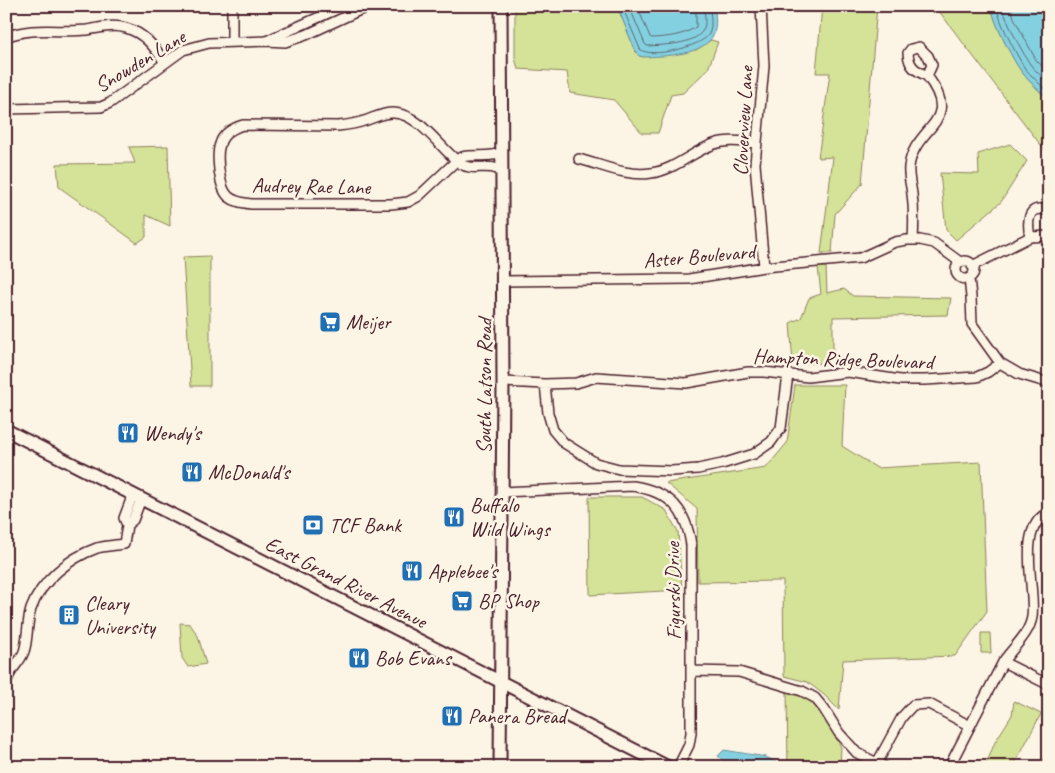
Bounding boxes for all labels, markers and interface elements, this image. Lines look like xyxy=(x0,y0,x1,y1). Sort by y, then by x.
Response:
street label: Snowden Lane xyxy=(90,23,192,98)
street label: Cloverview Lane xyxy=(727,64,759,176)
street label: Audrey Rae Lane xyxy=(252,172,371,200)
street label: Aster Boulevard xyxy=(642,238,759,274)
place label: Meijer xyxy=(346,309,392,335)
supermarket icon: Meijer xyxy=(318,310,342,334)
street label: South Latson Road xyxy=(471,315,497,454)
street label: Hampton Ridge Boulevard xyxy=(753,343,937,375)
place label: Wendy's xyxy=(144,420,202,446)
restaurant icon: Wendy's xyxy=(116,421,140,445)
place label: McDonald's xyxy=(208,459,291,485)
restaurant icon: McDonald's xyxy=(180,460,204,484)
place label: Buffalo Wild Wings xyxy=(470,492,552,542)
restaurant icon: Buffalo Wild Wings xyxy=(442,505,466,529)
place label: TCF Bank xyxy=(329,512,402,538)
bank icon: TCF Bank xyxy=(301,513,325,537)
street label: East Grand River Avenue xyxy=(261,530,433,635)
street label: Figurski Drive xyxy=(659,541,687,640)
place label: Applebee's xyxy=(428,558,499,584)
restaurant icon: Applebee's xyxy=(400,559,424,583)
place label: BP Shop xyxy=(478,588,540,614)
supermarket icon: BP Shop xyxy=(450,589,474,613)
place label: Cleary University xyxy=(85,590,157,640)
building icon: Cleary University xyxy=(57,603,81,627)
place label: Bob Evans xyxy=(375,645,452,671)
restaurant icon: Bob Evans xyxy=(347,646,371,670)
place label: Panera Bread xyxy=(468,703,569,729)
restaurant icon: Panera Bread xyxy=(440,704,464,728)

